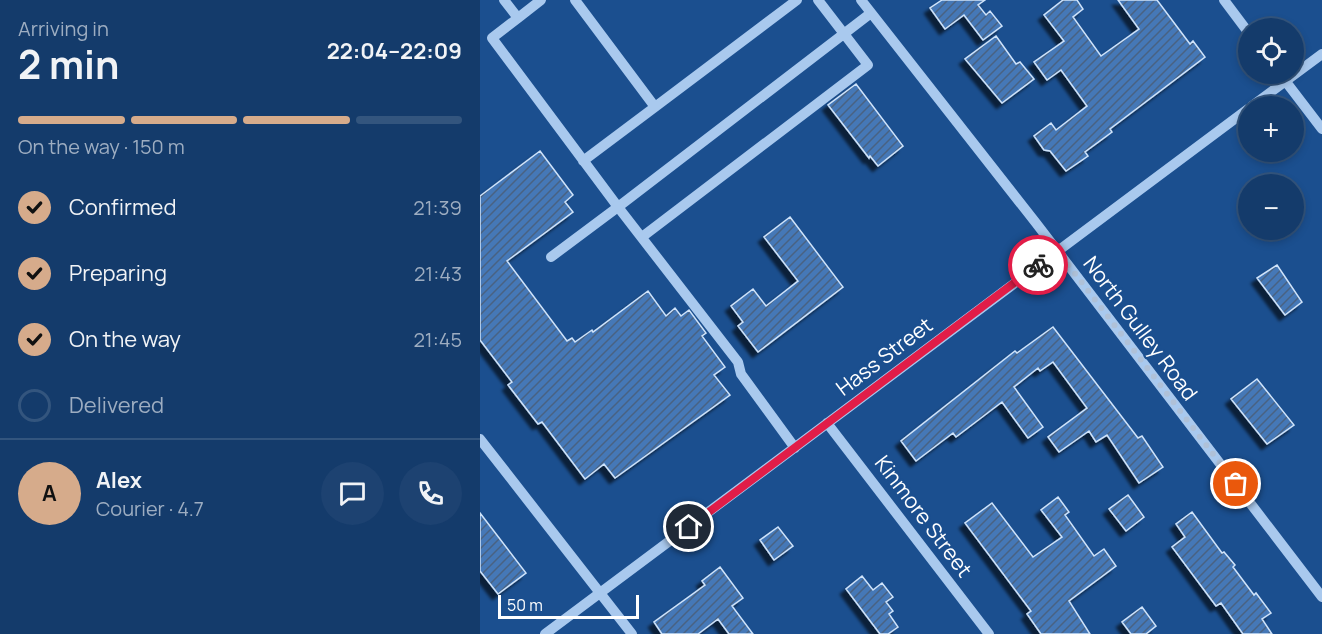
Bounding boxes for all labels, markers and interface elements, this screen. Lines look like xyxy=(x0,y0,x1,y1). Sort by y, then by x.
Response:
text: Arriving in xyxy=(18,15,109,42)
map controls xyxy=(1238,18,1304,240)
button: locate xyxy=(1238,18,1304,84)
text: 22:04–22:09 xyxy=(327,36,462,66)
text: 2 min xyxy=(18,37,119,91)
button: + xyxy=(1238,96,1304,162)
text: On the way · 150 m xyxy=(18,133,185,160)
button: − xyxy=(1238,174,1304,240)
icon: check xyxy=(18,191,51,224)
text: Confirmed xyxy=(69,192,177,222)
text: 21:39 xyxy=(413,194,462,221)
courier xyxy=(1008,235,1068,295)
icon: bike xyxy=(1022,249,1055,282)
street label: North Gulley Road xyxy=(1078,250,1204,406)
icon: check xyxy=(18,257,51,290)
text: Preparing xyxy=(69,258,167,288)
text: 21:43 xyxy=(414,260,462,287)
street label: Hass Street xyxy=(830,311,938,401)
icon: check xyxy=(18,323,51,356)
text: On the way xyxy=(69,324,181,354)
text: 21:45 xyxy=(413,326,462,353)
text: Delivered xyxy=(69,390,164,420)
street label: Kinmore Street xyxy=(869,449,979,583)
pin xyxy=(1210,458,1261,509)
button: chat xyxy=(321,462,384,525)
button: phone xyxy=(399,462,462,525)
text: Alex xyxy=(96,465,142,495)
icon: bag xyxy=(1219,467,1252,500)
text: A xyxy=(42,478,57,508)
text: Courier · 4.7 xyxy=(96,495,204,522)
pin xyxy=(663,501,714,552)
icon: home xyxy=(672,510,705,543)
scale bar xyxy=(498,592,639,620)
text: 50 m xyxy=(507,594,543,616)

